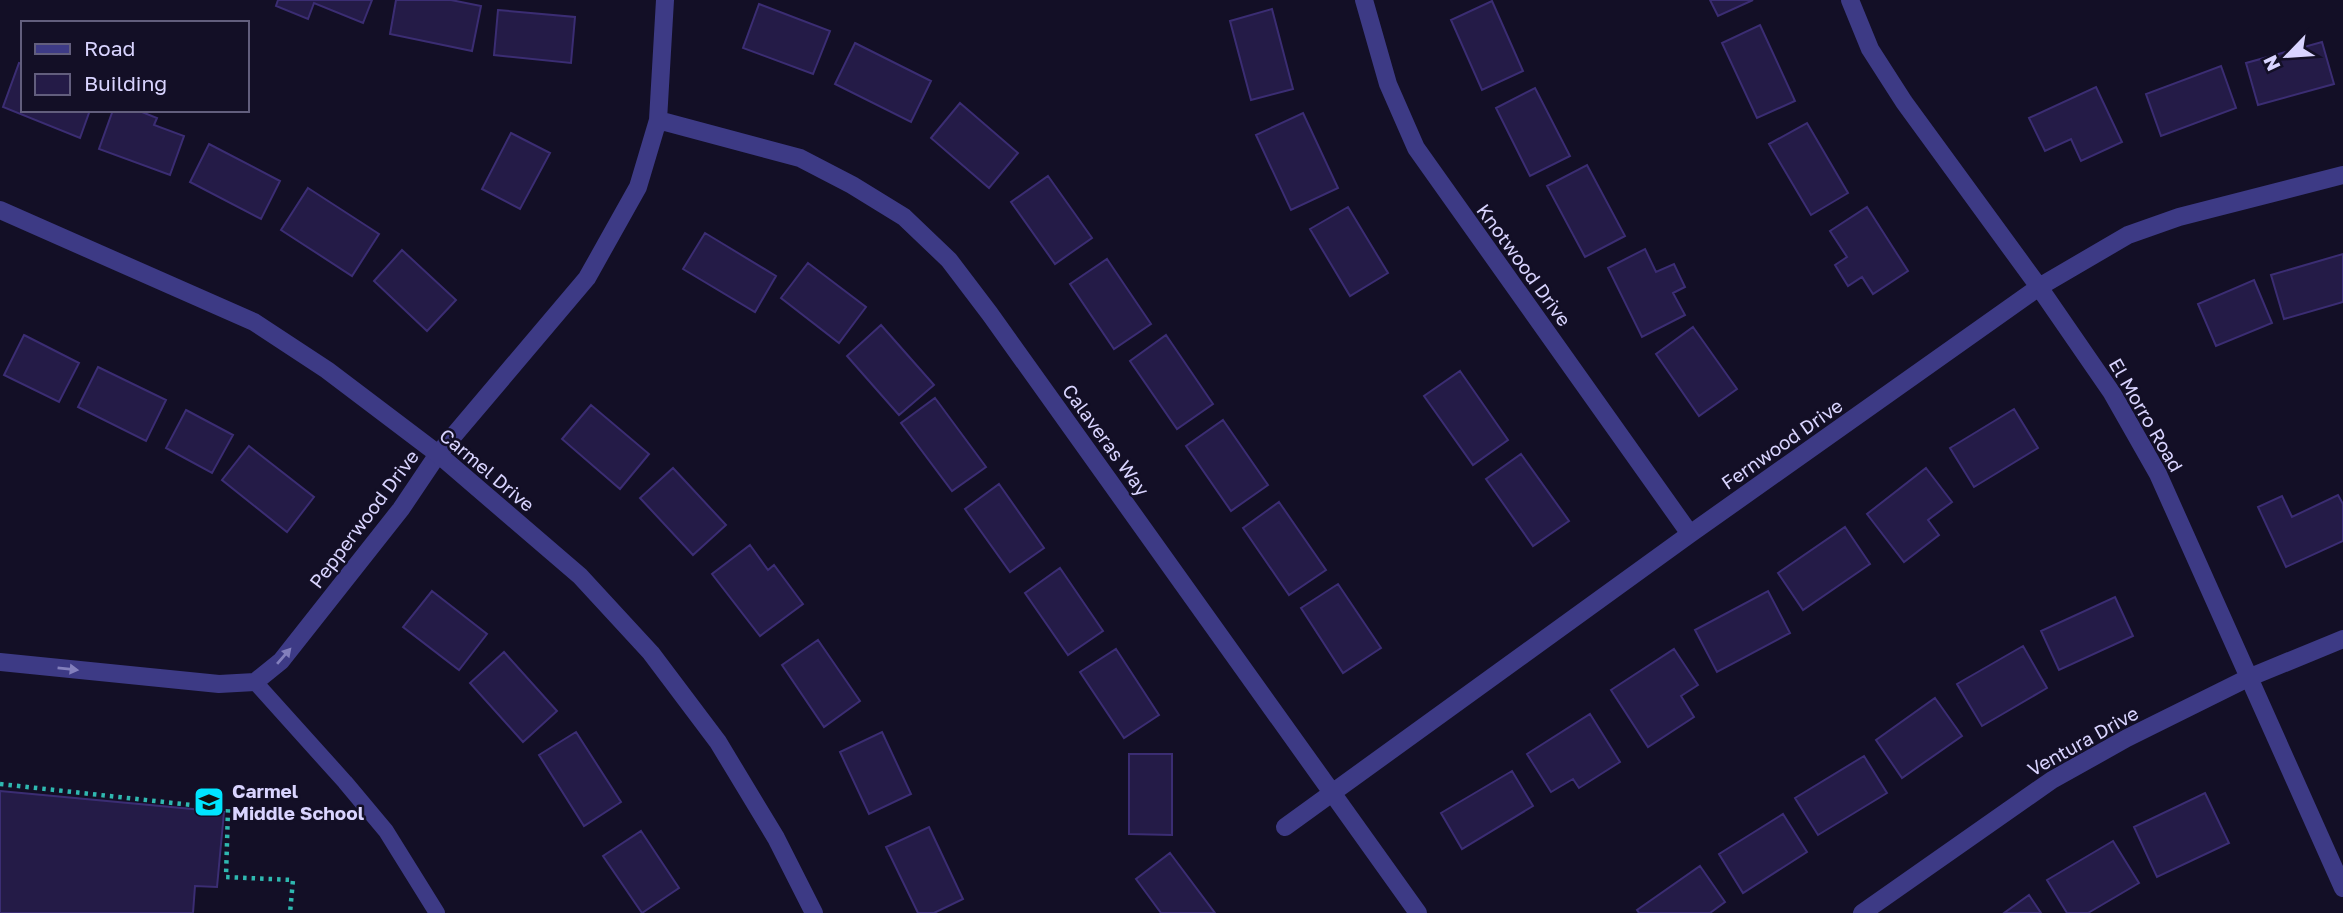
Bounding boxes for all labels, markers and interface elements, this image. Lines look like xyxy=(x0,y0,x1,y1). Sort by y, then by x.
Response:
legend xyxy=(21,21,248,112)
north arrow xyxy=(2252,21,2322,91)
text: Road xyxy=(84,35,135,61)
text: N xyxy=(2258,52,2285,75)
text: Building xyxy=(84,70,167,96)
street label: Knotwood Drive xyxy=(1472,199,1576,330)
street label: El Morro Road xyxy=(2105,354,2188,476)
street label: Calaveras Way xyxy=(1058,379,1155,500)
street label: Fernwood Drive xyxy=(1717,393,1847,494)
street label: Carmel Drive xyxy=(435,423,539,516)
street label: Pepperwood Drive xyxy=(304,445,423,592)
one-way arrow xyxy=(276,647,292,665)
one-way arrow xyxy=(57,664,79,675)
street label: Ventura Drive xyxy=(2023,701,2142,780)
place label: Carmel Middle School xyxy=(232,779,364,824)
school or university icon: Carmel Middle School xyxy=(192,785,226,819)

